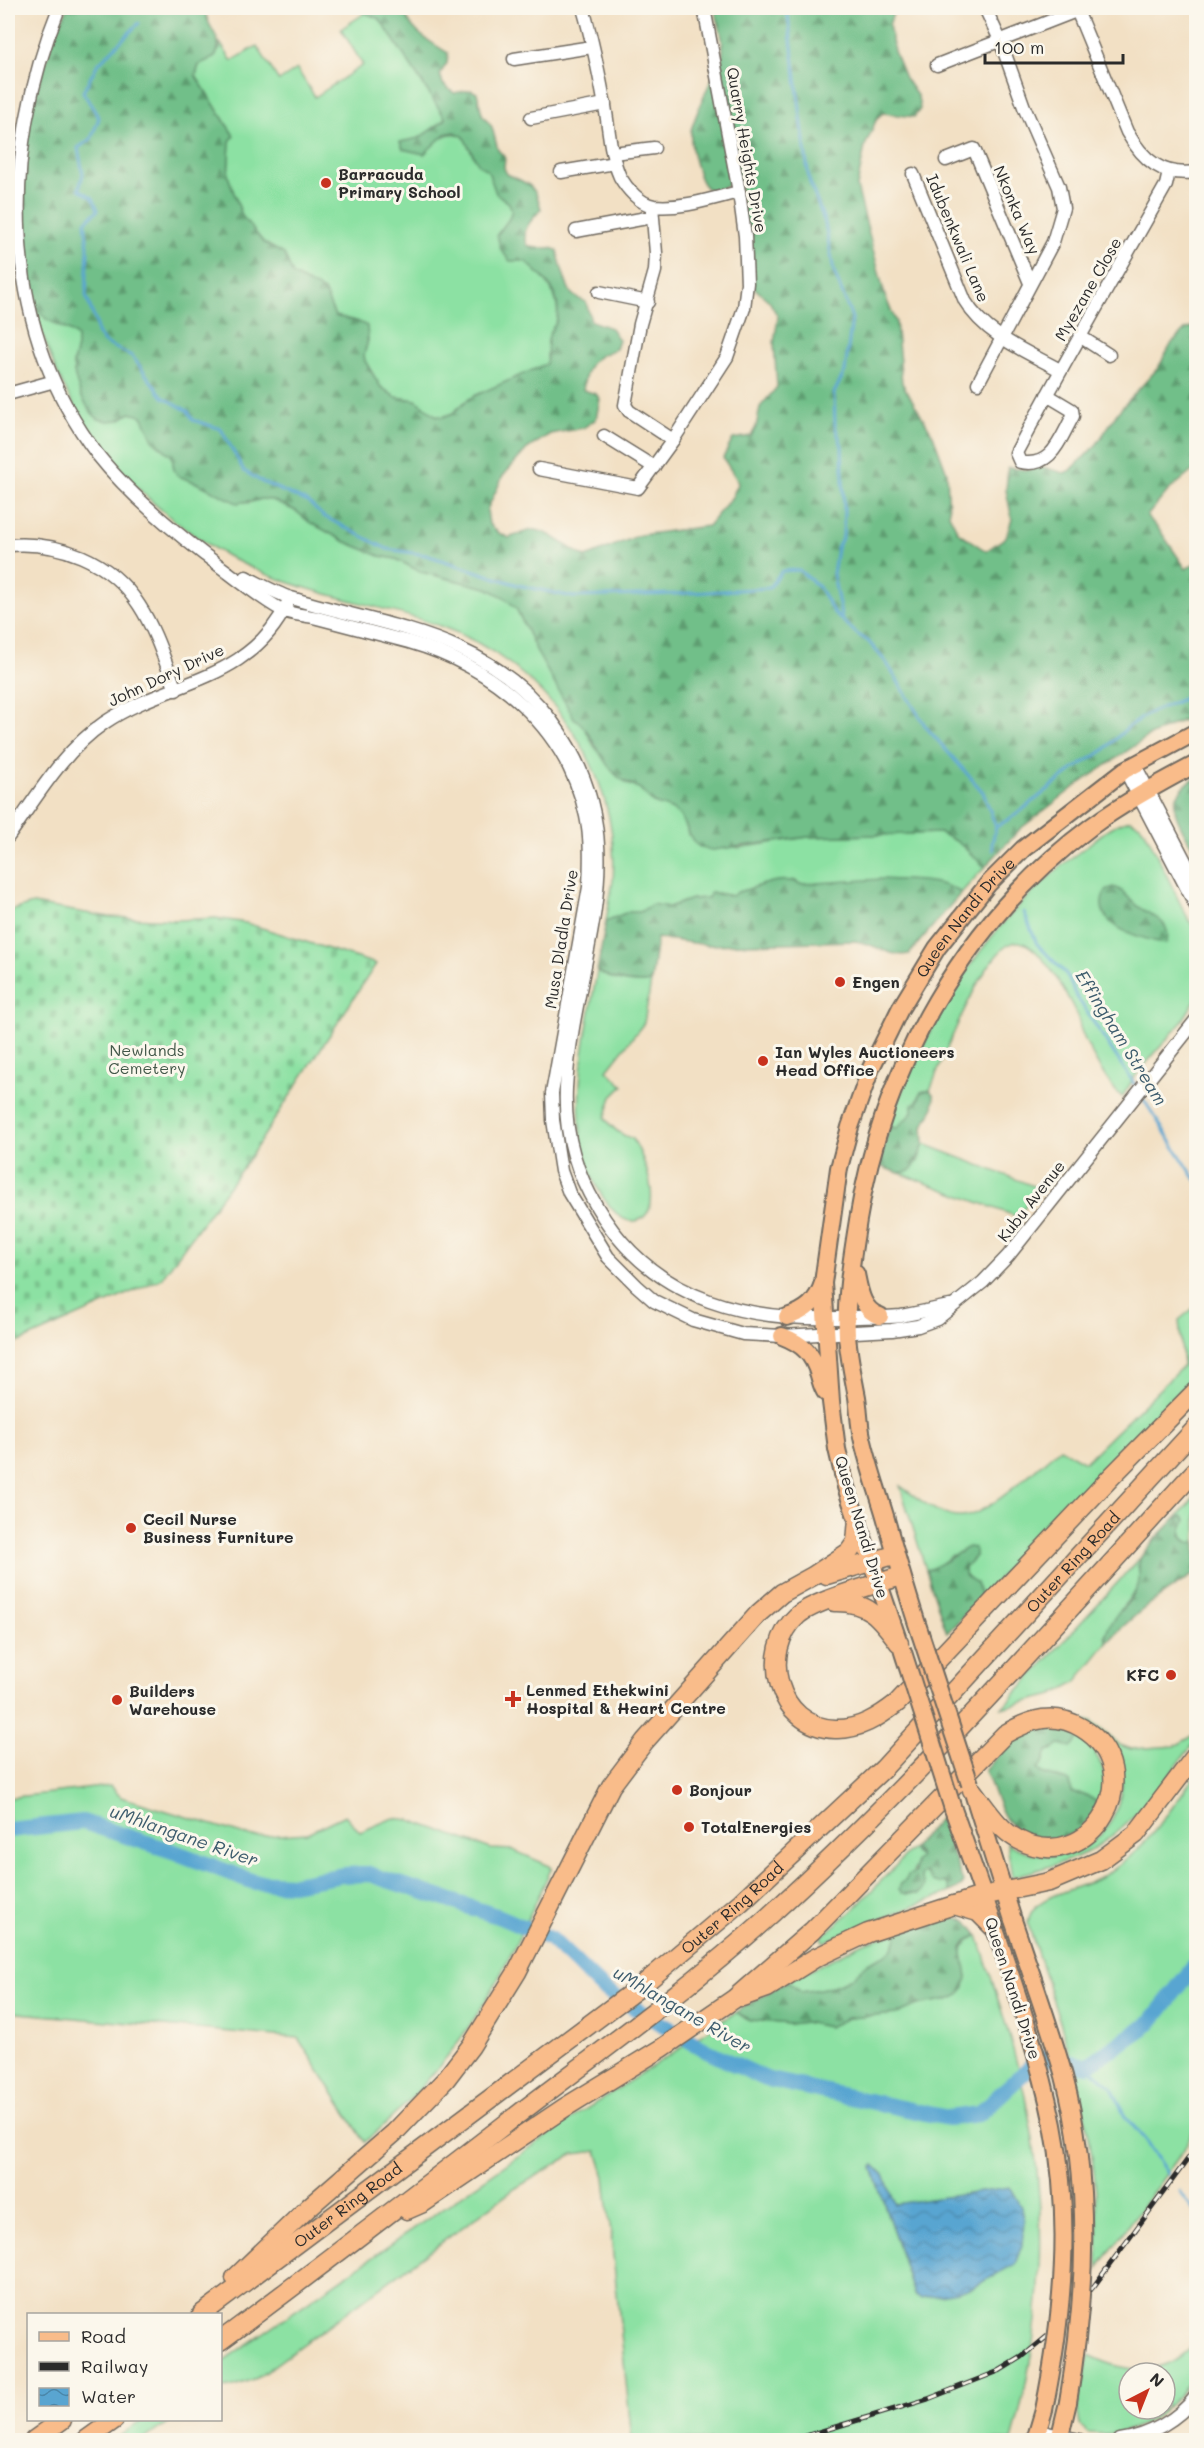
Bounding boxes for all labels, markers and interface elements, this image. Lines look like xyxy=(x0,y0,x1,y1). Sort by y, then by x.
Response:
scale bar xyxy=(985,27,1123,65)
text: 100 m xyxy=(994,35,1044,59)
street label: Quarry Heights Drive xyxy=(723,66,772,234)
street label: Nkonka Way xyxy=(989,162,1046,257)
place label: Barracuda Primary School xyxy=(338,163,461,202)
street label: Idubenkwali Lane xyxy=(922,171,995,305)
marker: Barracuda Primary School xyxy=(319,176,333,190)
street label: Myezane Close xyxy=(1049,233,1126,344)
street label: John Dory Drive xyxy=(104,638,227,711)
street label: Queen Nandi Drive xyxy=(911,852,1019,981)
street label: Musa Dladla Drive xyxy=(539,868,582,1010)
water label: Effingham Stream xyxy=(1070,965,1173,1110)
place label: Engen xyxy=(852,971,900,992)
marker: Engen xyxy=(833,975,847,989)
park label: Newlands Cemetery xyxy=(108,1039,186,1078)
place label: Ian Wyles Auctioneers Head Office xyxy=(775,1041,955,1080)
marker: Ian Wyles Auctioneers Head Office xyxy=(756,1054,770,1068)
street label: Kubu Avenue xyxy=(992,1156,1069,1246)
street label: Queen Nandi Drive xyxy=(831,1453,894,1601)
street label: Outer Ring Road xyxy=(1021,1507,1124,1617)
place label: Cecil Nurse Business Furniture xyxy=(143,1508,294,1547)
marker: Cecil Nurse Business Furniture xyxy=(124,1521,138,1535)
place label: KFC xyxy=(1126,1664,1159,1685)
marker: KFC xyxy=(1164,1668,1178,1682)
place label: Lenmed Ethekwini Hospital & Heart Centre xyxy=(526,1679,726,1718)
place label: Builders Warehouse xyxy=(129,1680,216,1719)
marker: Lenmed Ethekwini Hospital & Heart Centre xyxy=(504,1690,522,1708)
marker: Builders Warehouse xyxy=(110,1693,124,1707)
place label: Bonjour xyxy=(689,1779,752,1800)
marker: Bonjour xyxy=(670,1783,684,1797)
water label: uMhlangane River xyxy=(107,1798,262,1872)
place label: TotalEnergies xyxy=(701,1816,811,1837)
marker: TotalEnergies xyxy=(682,1820,696,1834)
street label: Outer Ring Road xyxy=(676,1857,788,1958)
street label: Queen Nandi Drive xyxy=(981,1914,1046,2062)
water label: uMhlangane River xyxy=(609,1960,756,2058)
street label: Outer Ring Road xyxy=(289,2157,406,2252)
legend xyxy=(27,2313,222,2421)
text: Road xyxy=(81,2324,126,2348)
text: Railway xyxy=(81,2354,148,2378)
north arrow xyxy=(1117,2361,1177,2421)
text: N xyxy=(1146,2368,1169,2391)
text: Water xyxy=(81,2384,136,2408)

